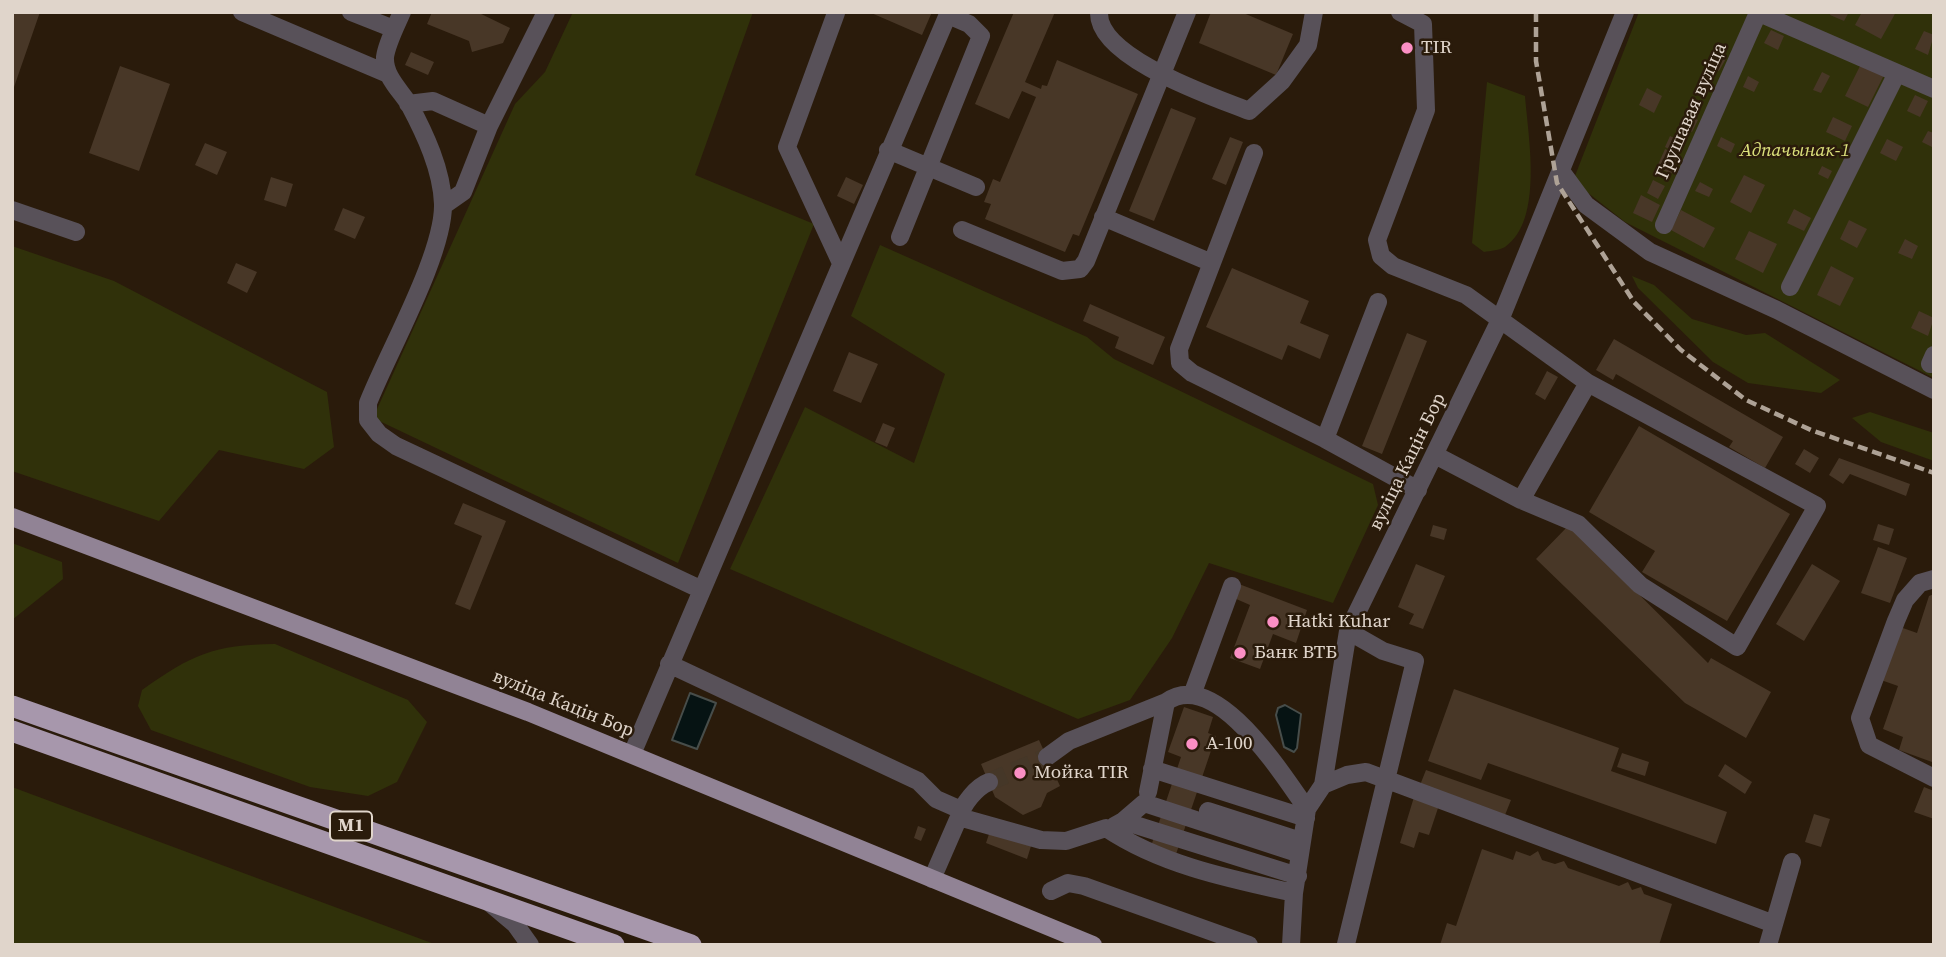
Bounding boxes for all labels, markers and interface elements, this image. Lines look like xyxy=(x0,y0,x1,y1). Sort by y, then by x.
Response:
place label: TIR xyxy=(1421,37,1452,59)
street label: Грушавая вуліца xyxy=(1652,39,1732,183)
marker: TIR xyxy=(1399,40,1415,56)
park label: Адпачынак-1 xyxy=(1740,140,1850,162)
street label: вуліца Кацін Бор xyxy=(1365,390,1451,534)
place label: Hatki Kuhar xyxy=(1287,611,1390,633)
marker: Hatki Kuhar xyxy=(1265,614,1281,630)
place label: Банк ВТБ xyxy=(1254,642,1337,664)
marker: Банк ВТБ xyxy=(1232,645,1248,661)
street label: вуліца Кацін Бор xyxy=(489,665,637,743)
place label: А-100 xyxy=(1206,733,1252,755)
marker: А-100 xyxy=(1184,736,1200,752)
place label: Мойка TIR xyxy=(1034,762,1129,784)
marker: Мойка TIR xyxy=(1012,765,1028,781)
road number: М1 xyxy=(330,812,372,840)

